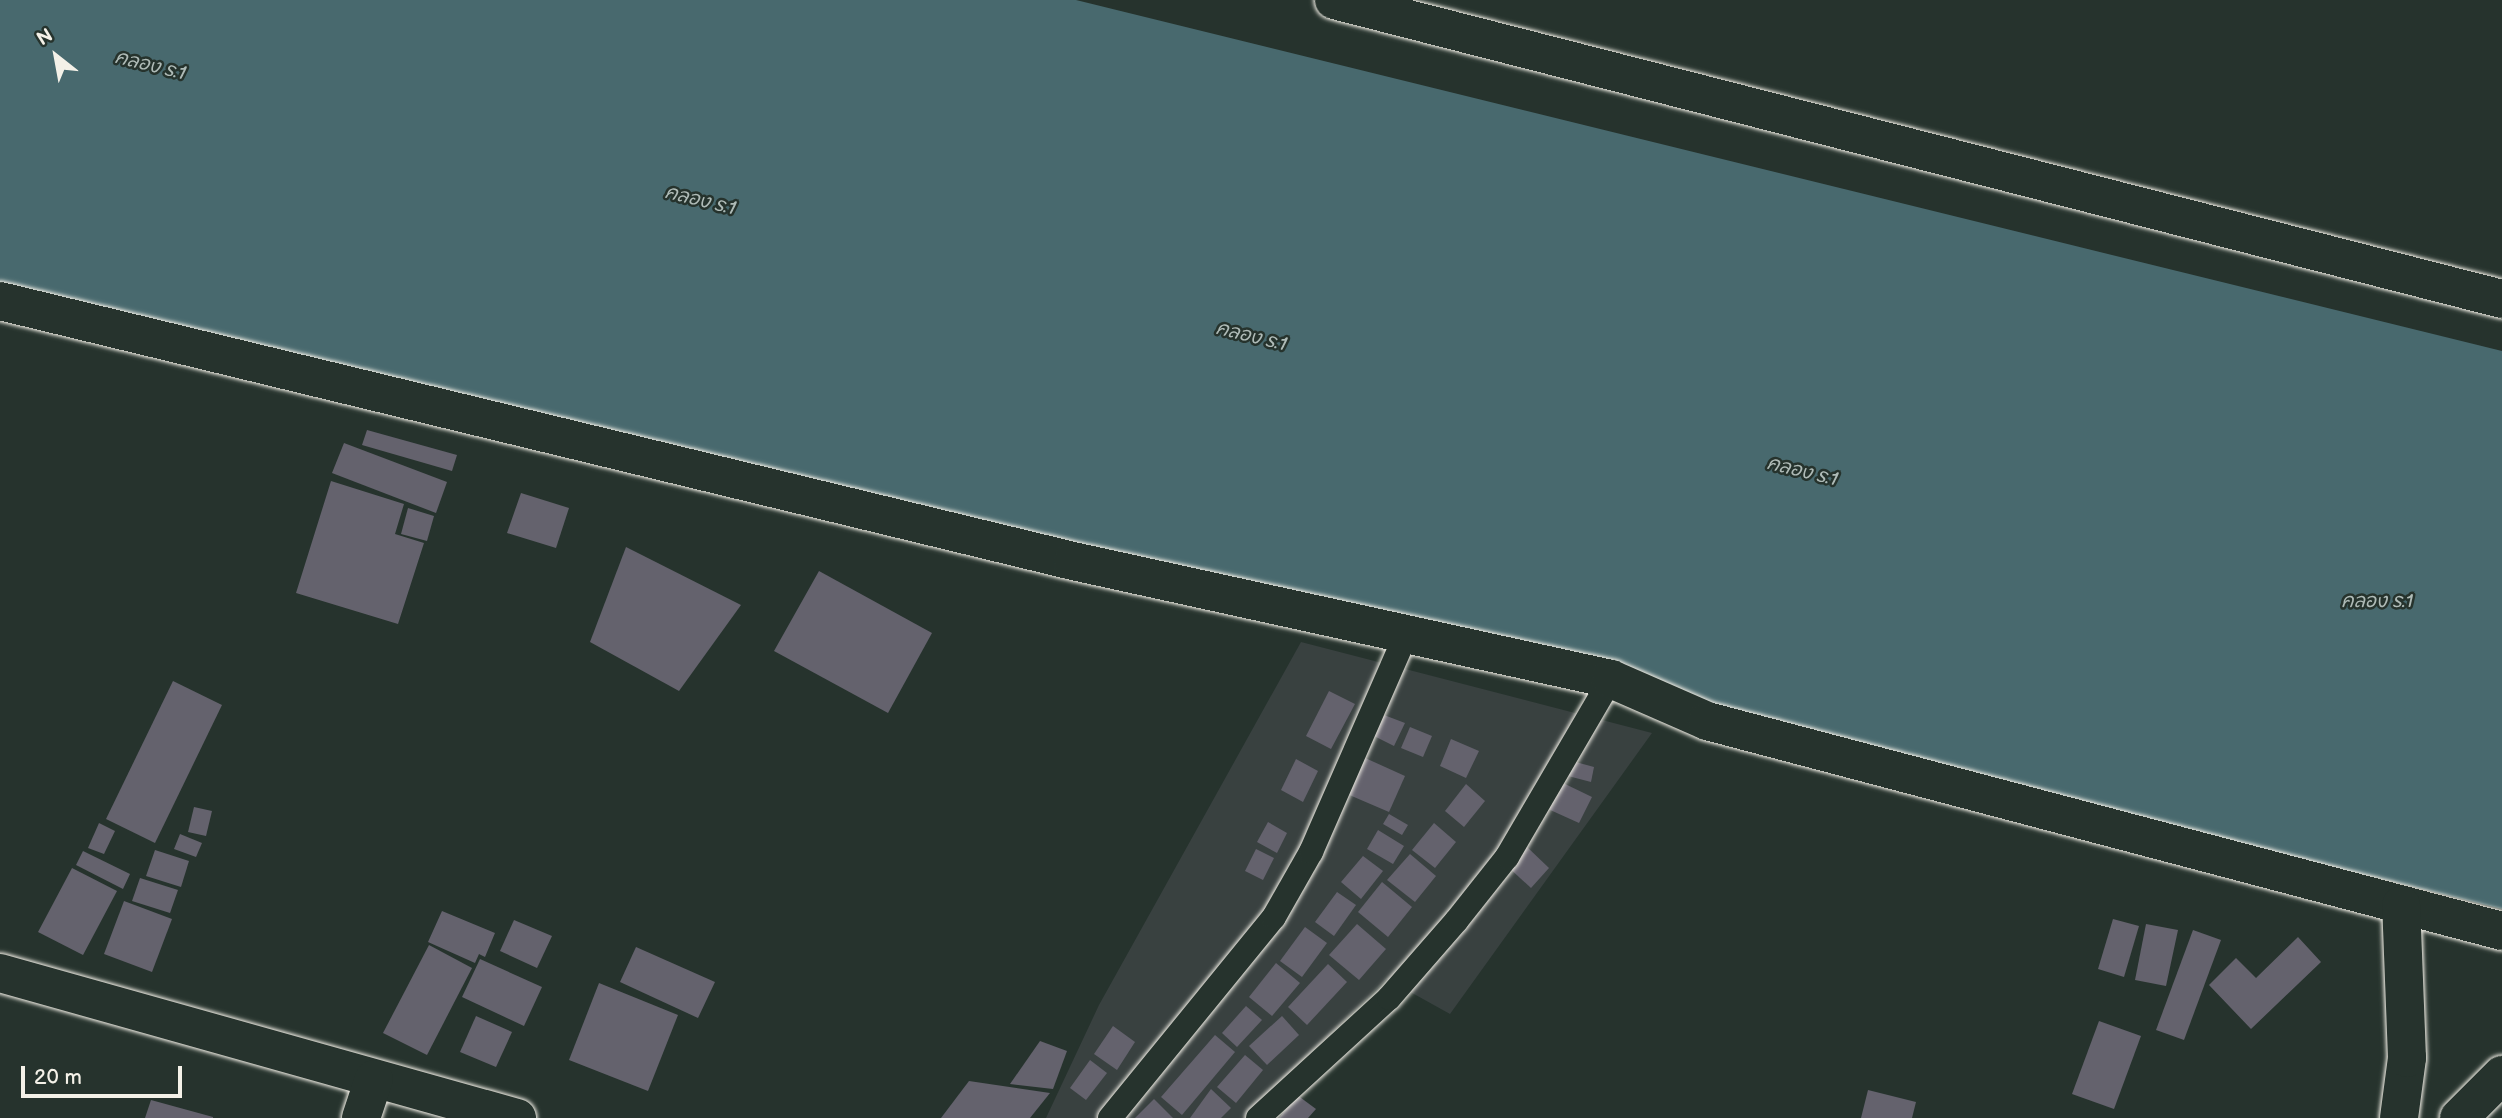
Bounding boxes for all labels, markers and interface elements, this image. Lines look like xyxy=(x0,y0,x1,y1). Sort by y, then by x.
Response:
north arrow xyxy=(21,21,91,91)
text: N xyxy=(33,24,57,51)
water label: คลอง ร.1 xyxy=(113,46,187,86)
water label: คลอง ร.1 xyxy=(663,181,737,221)
water label: คลอง ร.1 xyxy=(1214,317,1288,357)
water label: คลอง ร.1 xyxy=(1765,452,1839,492)
water label: คลอง ร.1 xyxy=(2341,591,2413,613)
scale bar xyxy=(24,1052,186,1096)
text: 20 m xyxy=(34,1065,82,1090)

